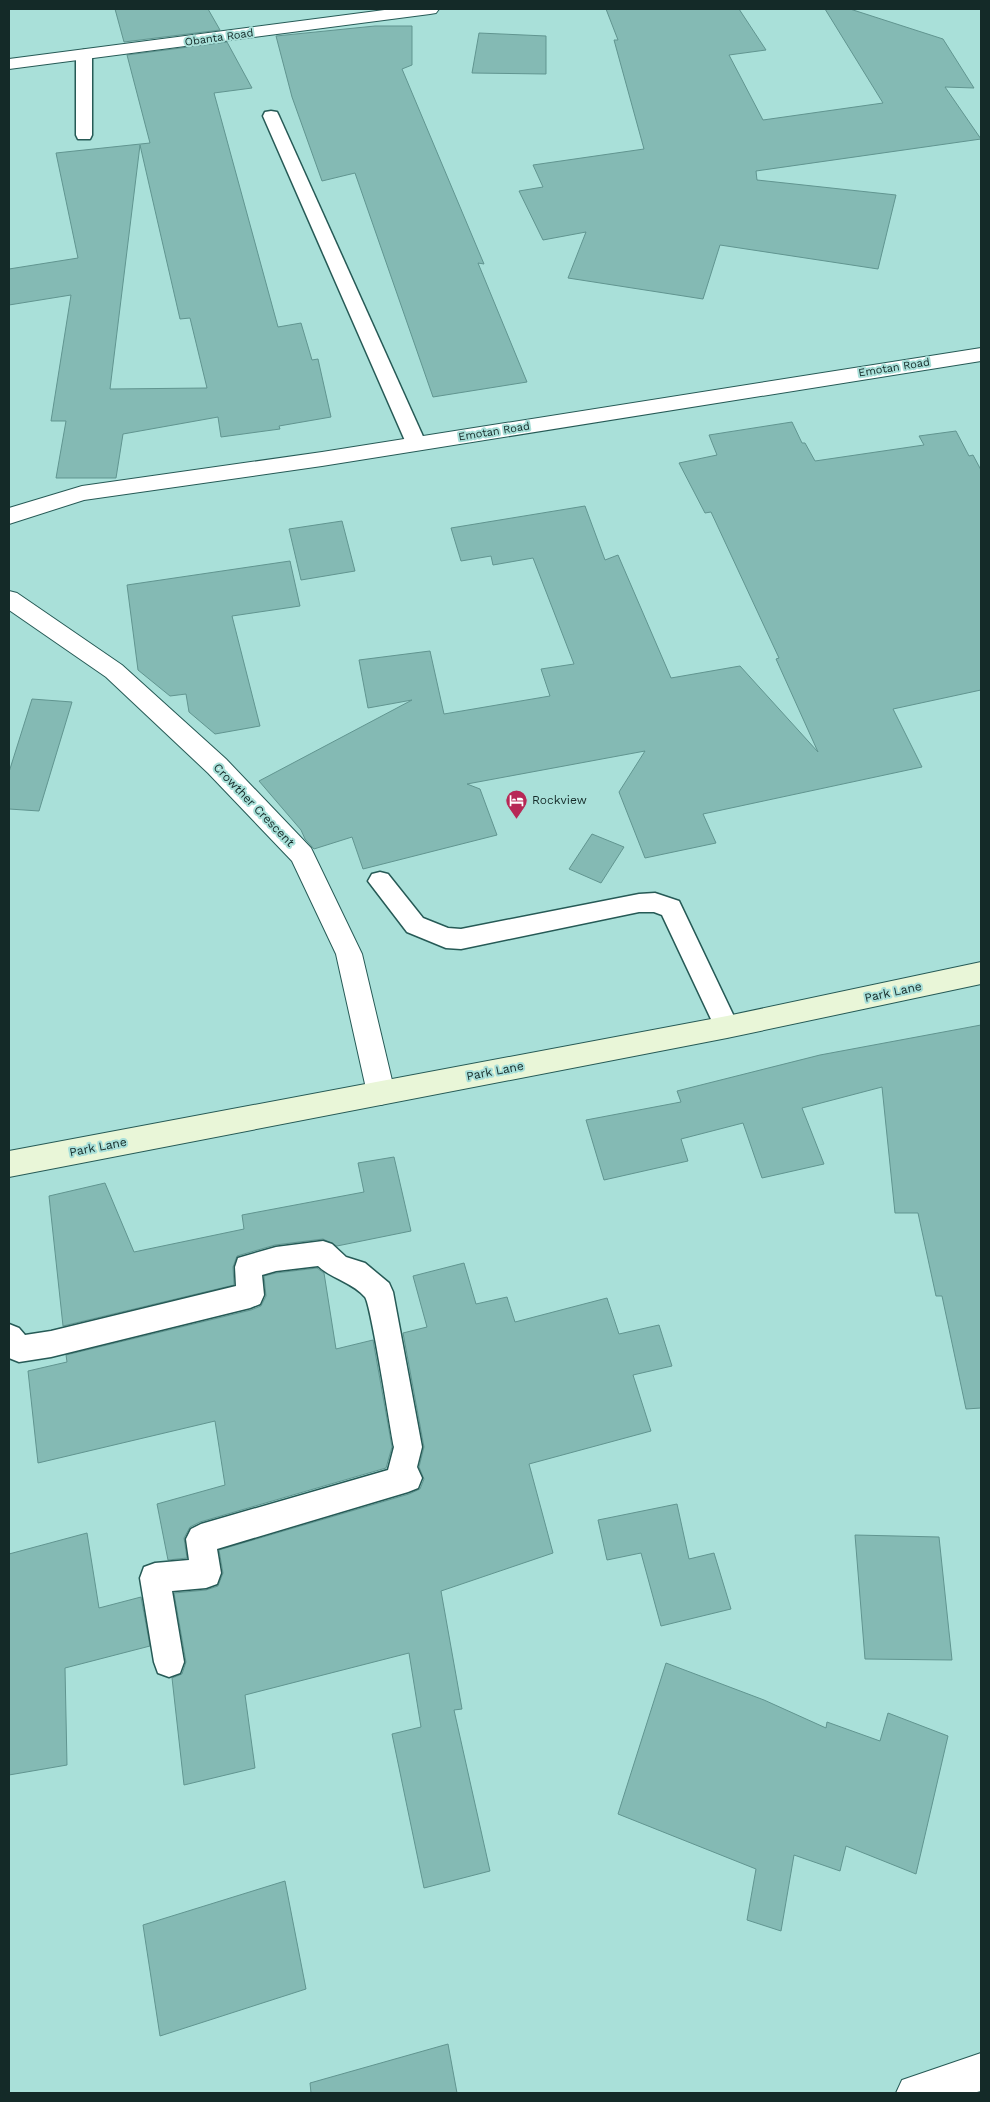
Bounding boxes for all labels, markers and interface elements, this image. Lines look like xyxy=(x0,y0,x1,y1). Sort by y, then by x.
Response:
street label: Obanta Road xyxy=(184,26,254,49)
street label: Emotan Road xyxy=(857,355,931,380)
street label: Emotan Road xyxy=(457,419,531,444)
street label: Crowther Crescent xyxy=(211,760,297,850)
hotel icon: Rockview xyxy=(504,788,528,819)
place label: Rockview xyxy=(532,793,587,807)
street label: Park Lane xyxy=(863,979,923,1005)
street label: Park Lane xyxy=(465,1059,525,1083)
street label: Park Lane xyxy=(68,1135,128,1159)

